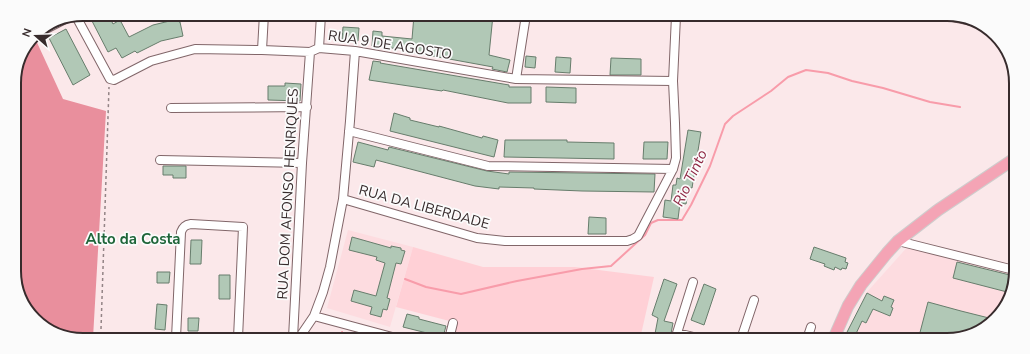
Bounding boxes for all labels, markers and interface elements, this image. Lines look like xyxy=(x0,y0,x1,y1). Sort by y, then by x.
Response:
north arrow xyxy=(16,16,56,56)
text: N xyxy=(19,26,36,39)
street label: RUA 9 DE AGOSTO xyxy=(327,26,453,64)
street label: RUA DOM AFONSO HENRIQUES xyxy=(273,88,303,300)
water label: Rio Tinto xyxy=(668,146,712,210)
street label: RUA DA LIBERDADE xyxy=(357,180,491,234)
district label: Alto da Costa xyxy=(86,229,180,249)

